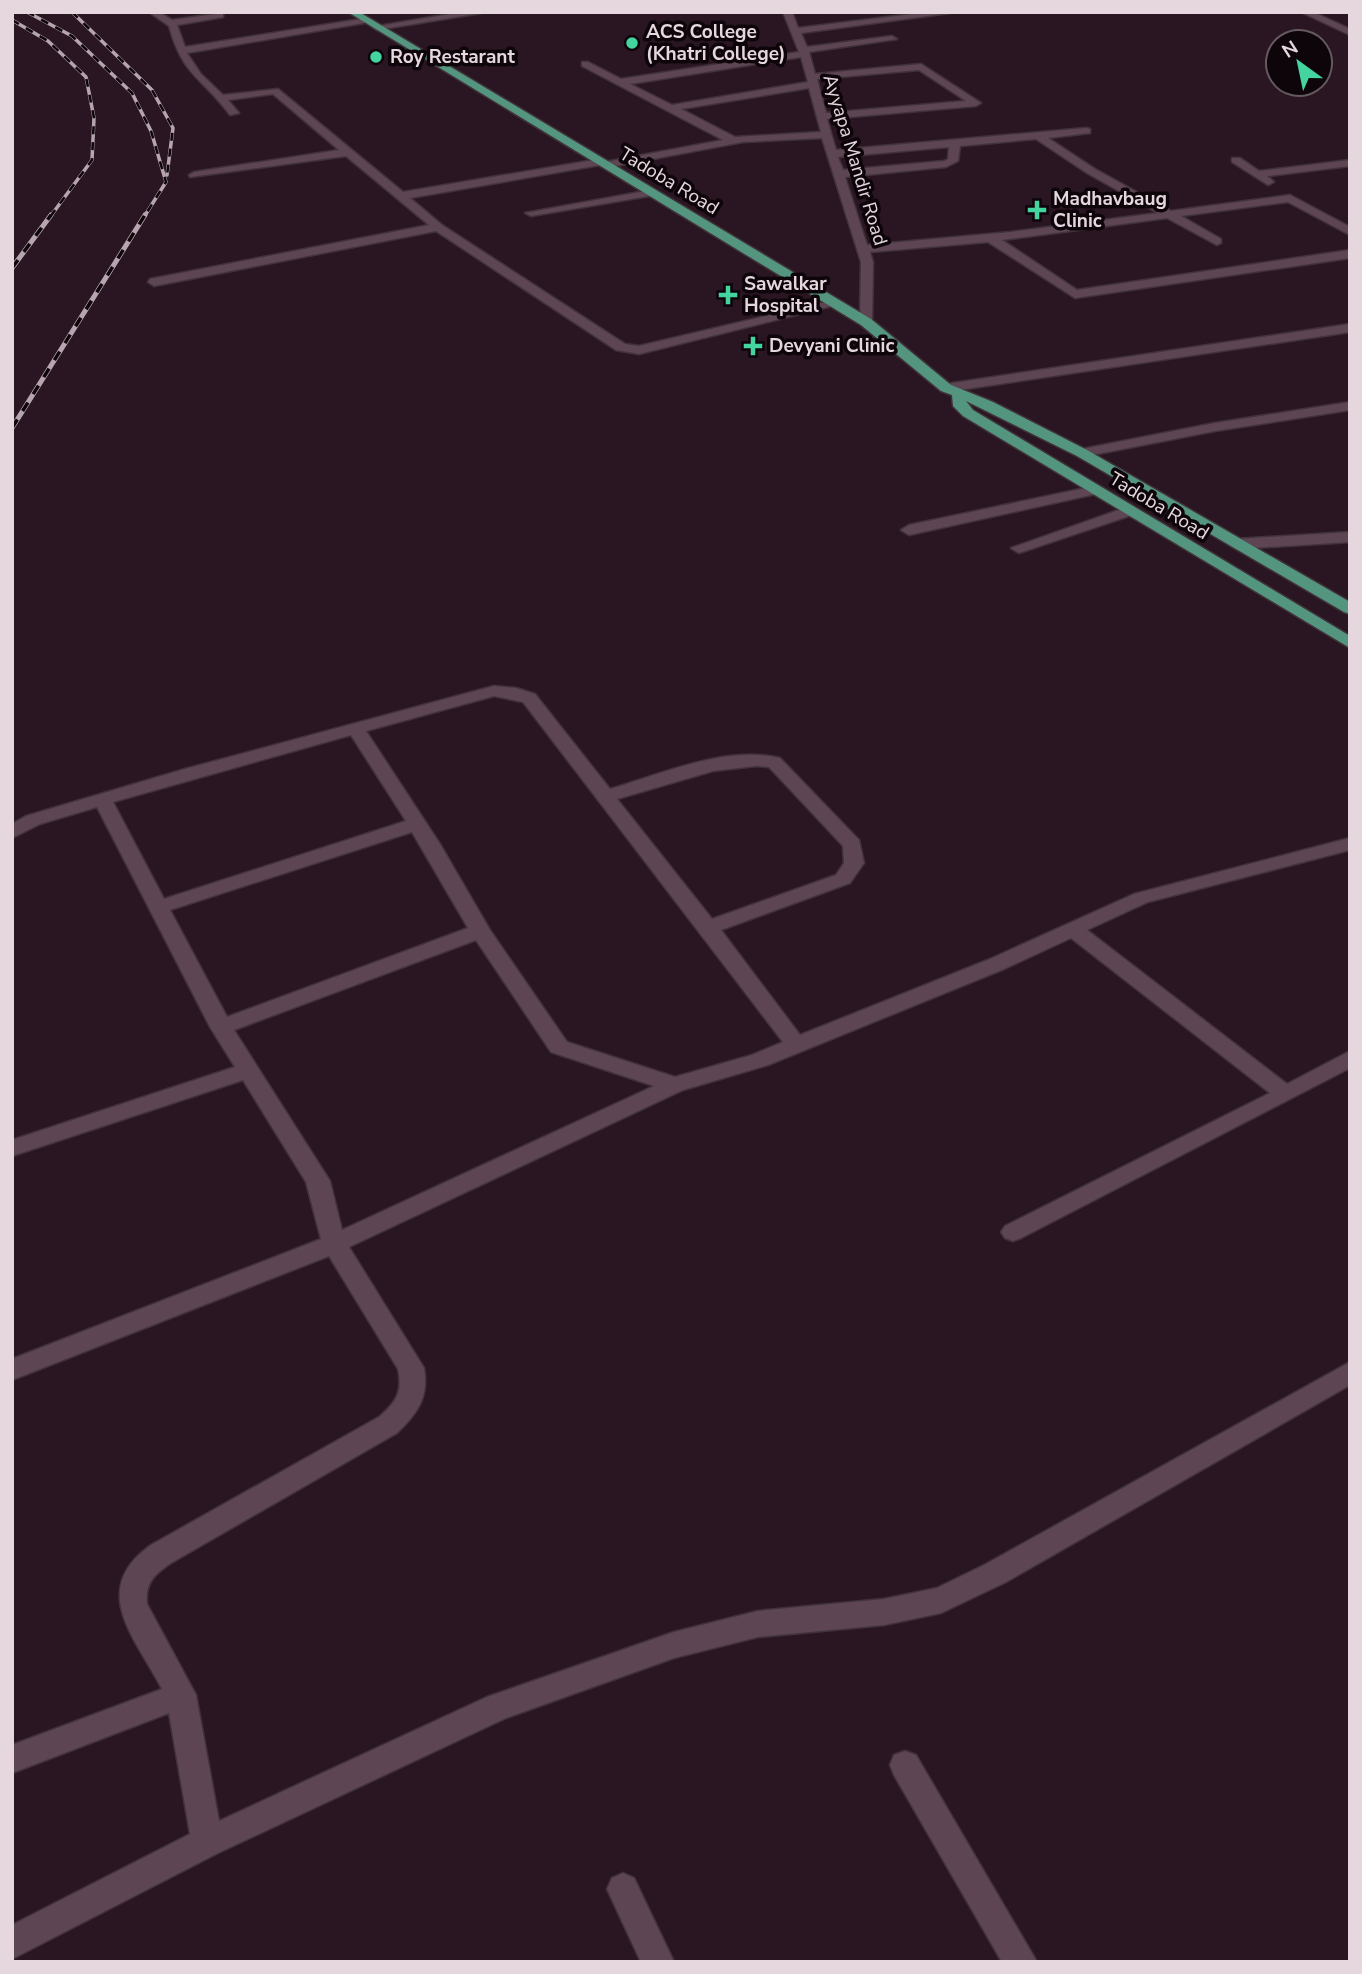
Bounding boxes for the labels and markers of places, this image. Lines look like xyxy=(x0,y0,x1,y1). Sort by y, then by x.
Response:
place label: ACS College (Khatri College) xyxy=(646,19,786,67)
marker: ACS College (Khatri College) xyxy=(624,35,640,51)
place label: Roy Restarant xyxy=(390,44,515,70)
marker: Roy Restarant xyxy=(368,49,384,65)
place label: Madhavbaug Clinic xyxy=(1053,186,1167,234)
marker: Madhavbaug Clinic xyxy=(1027,200,1047,220)
place label: Sawalkar Hospital xyxy=(744,271,827,319)
marker: Sawalkar Hospital xyxy=(718,285,738,305)
place label: Devyani Clinic xyxy=(769,333,894,359)
marker: Devyani Clinic xyxy=(743,336,763,356)

